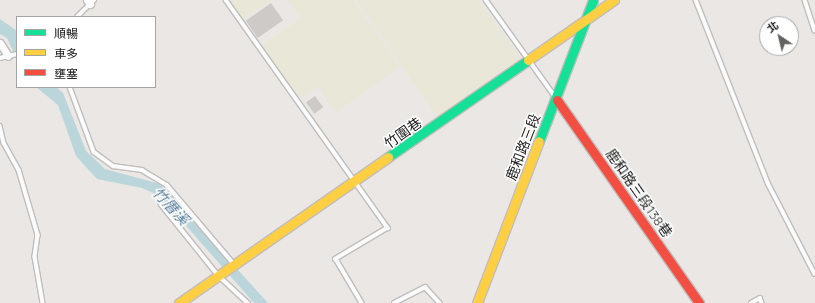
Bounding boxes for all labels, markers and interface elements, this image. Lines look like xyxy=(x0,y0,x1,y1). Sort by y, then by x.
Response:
legend xyxy=(16,16,156,88)
north arrow xyxy=(759,16,799,56)
text: 北 xyxy=(764,18,781,36)
text: 順暢 xyxy=(54,26,78,41)
text: 車多 xyxy=(54,46,78,61)
text: 壅塞 xyxy=(54,66,78,81)
street label: 鹿和路三段 xyxy=(503,111,543,183)
street label: 竹圍巷 xyxy=(381,114,425,152)
street label: 鹿和路三段138巷 xyxy=(602,146,676,240)
water label: 竹厝溪 xyxy=(149,183,193,229)

